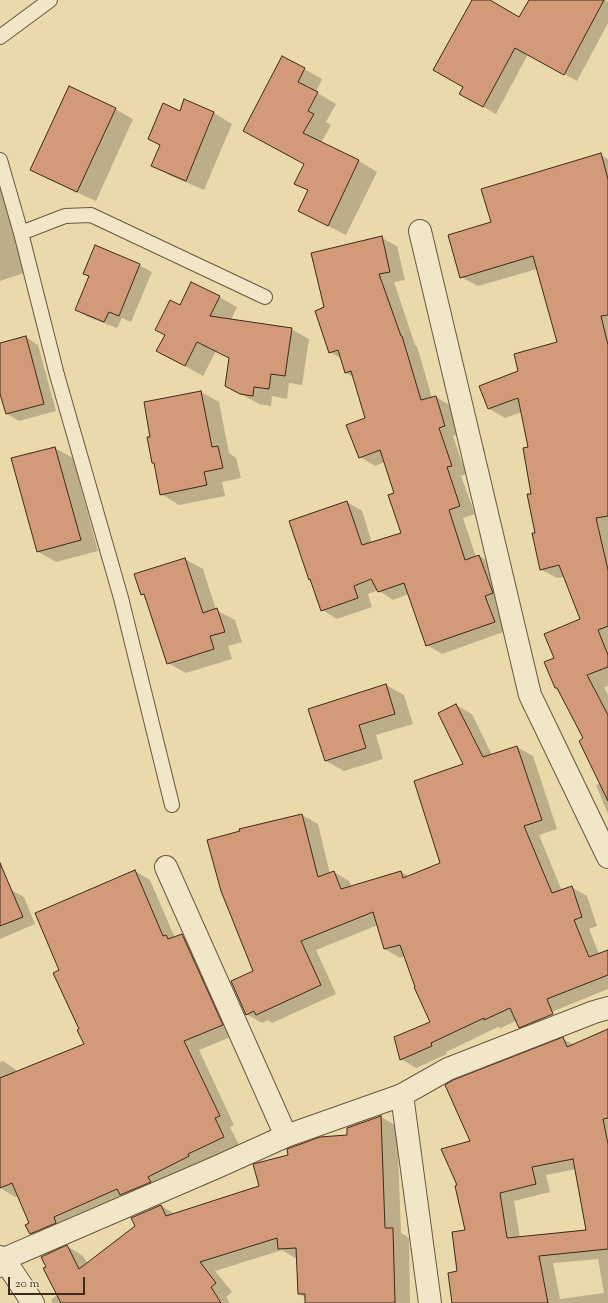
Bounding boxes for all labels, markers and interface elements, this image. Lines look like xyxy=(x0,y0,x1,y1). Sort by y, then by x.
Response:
scale bar xyxy=(10,1269,87,1295)
text: 20 m xyxy=(15,1275,39,1293)

